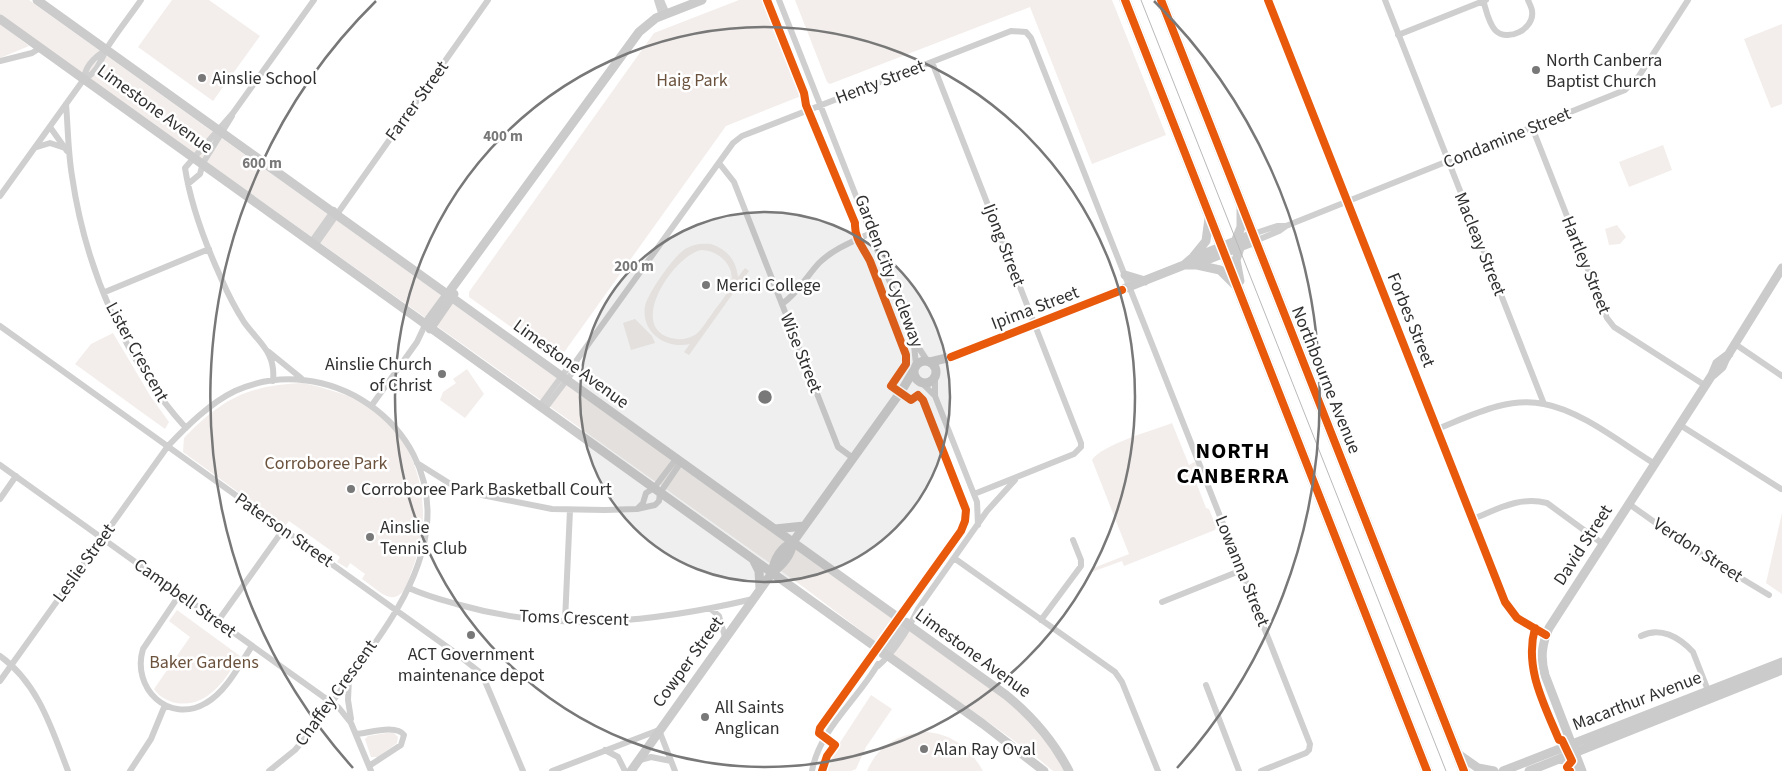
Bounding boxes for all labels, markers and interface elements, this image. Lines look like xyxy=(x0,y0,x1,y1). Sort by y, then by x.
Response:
place label: North Canberra Baptist Church xyxy=(1546,48,1662,94)
street label: Henty Street xyxy=(832,54,928,110)
street label: Farrer Street xyxy=(379,56,455,146)
street label: Limestone Avenue xyxy=(92,58,218,160)
marker: North Canberra Baptist Church xyxy=(1530,64,1542,76)
place label: Ainslie School xyxy=(212,66,317,91)
park label: Haig Park xyxy=(656,68,728,93)
marker: Ainslie School xyxy=(196,72,208,84)
street label: Condamine Street xyxy=(1439,101,1575,175)
text: 400 m xyxy=(483,126,523,147)
text: 600 m xyxy=(242,153,282,174)
street label: Macleay Street xyxy=(1448,188,1512,300)
street label: Garden City Cycleway xyxy=(848,191,930,352)
street label: Ijong Street xyxy=(977,200,1031,290)
street label: Hartley Street xyxy=(1555,212,1617,318)
text: 200 m xyxy=(614,256,654,277)
street label: Forbes Street xyxy=(1381,269,1441,371)
place label: Merici College xyxy=(716,273,821,298)
marker: Merici College xyxy=(700,279,712,291)
street label: Ipima Street xyxy=(988,280,1082,336)
street label: Lister Crescent xyxy=(99,298,175,406)
street label: Northbourne Avenue xyxy=(1285,302,1367,458)
street label: Wise Street xyxy=(774,309,828,397)
street label: Limestone Avenue xyxy=(508,313,634,415)
place label: Ainslie Church of Christ xyxy=(325,352,432,398)
marker: Ainslie Church of Christ xyxy=(436,368,448,380)
centre of rings xyxy=(756,388,774,406)
district label: NORTH CANBERRA xyxy=(1177,435,1289,492)
park label: Corroboree Park xyxy=(265,451,388,476)
place label: Corroboree Park Basketball Court xyxy=(361,477,612,502)
marker: Corroboree Park Basketball Court xyxy=(345,483,357,495)
street label: Paterson Street xyxy=(230,487,338,573)
street label: David Street xyxy=(1548,500,1618,590)
street label: Lowanna Street xyxy=(1208,512,1276,630)
street label: Verdon Street xyxy=(1648,512,1748,588)
place label: Ainslie Tennis Club xyxy=(380,515,467,561)
street label: Leslie Street xyxy=(47,519,121,607)
marker: Ainslie Tennis Club xyxy=(364,531,376,543)
street label: Campbell Street xyxy=(129,552,241,644)
street label: Limestone Avenue xyxy=(910,602,1036,704)
street label: Toms Crescent xyxy=(519,604,629,632)
street label: Cowper Street xyxy=(647,611,729,713)
marker: ACT Government maintenance depot xyxy=(465,629,477,641)
street label: Chaffey Crescent xyxy=(289,635,383,751)
place label: ACT Government maintenance depot xyxy=(398,642,544,688)
park label: Baker Gardens xyxy=(149,650,259,675)
street label: Macarthur Avenue xyxy=(1569,665,1705,737)
place label: All Saints Anglican xyxy=(715,695,784,741)
marker: All Saints Anglican xyxy=(699,711,711,723)
place label: Alan Ray Oval xyxy=(934,737,1036,762)
marker: Alan Ray Oval xyxy=(918,743,930,755)

